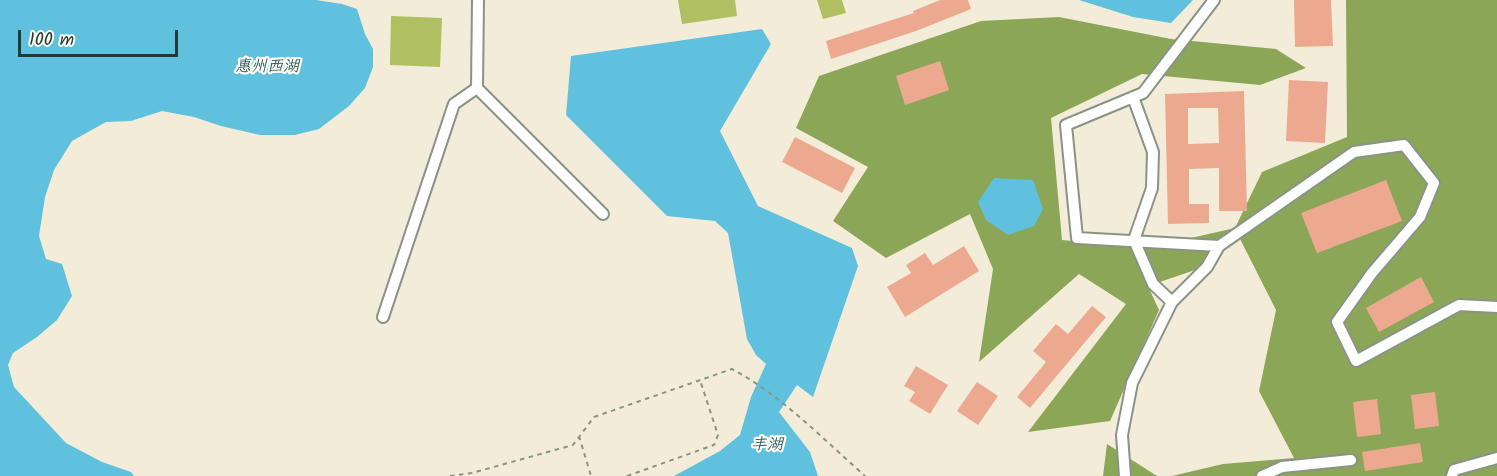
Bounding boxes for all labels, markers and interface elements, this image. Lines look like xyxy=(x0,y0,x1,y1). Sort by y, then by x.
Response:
scale bar xyxy=(21,18,182,56)
text: 100 m xyxy=(29,26,74,55)
water label: 惠州西湖 xyxy=(235,58,299,78)
water label: 丰湖 xyxy=(751,436,783,456)

